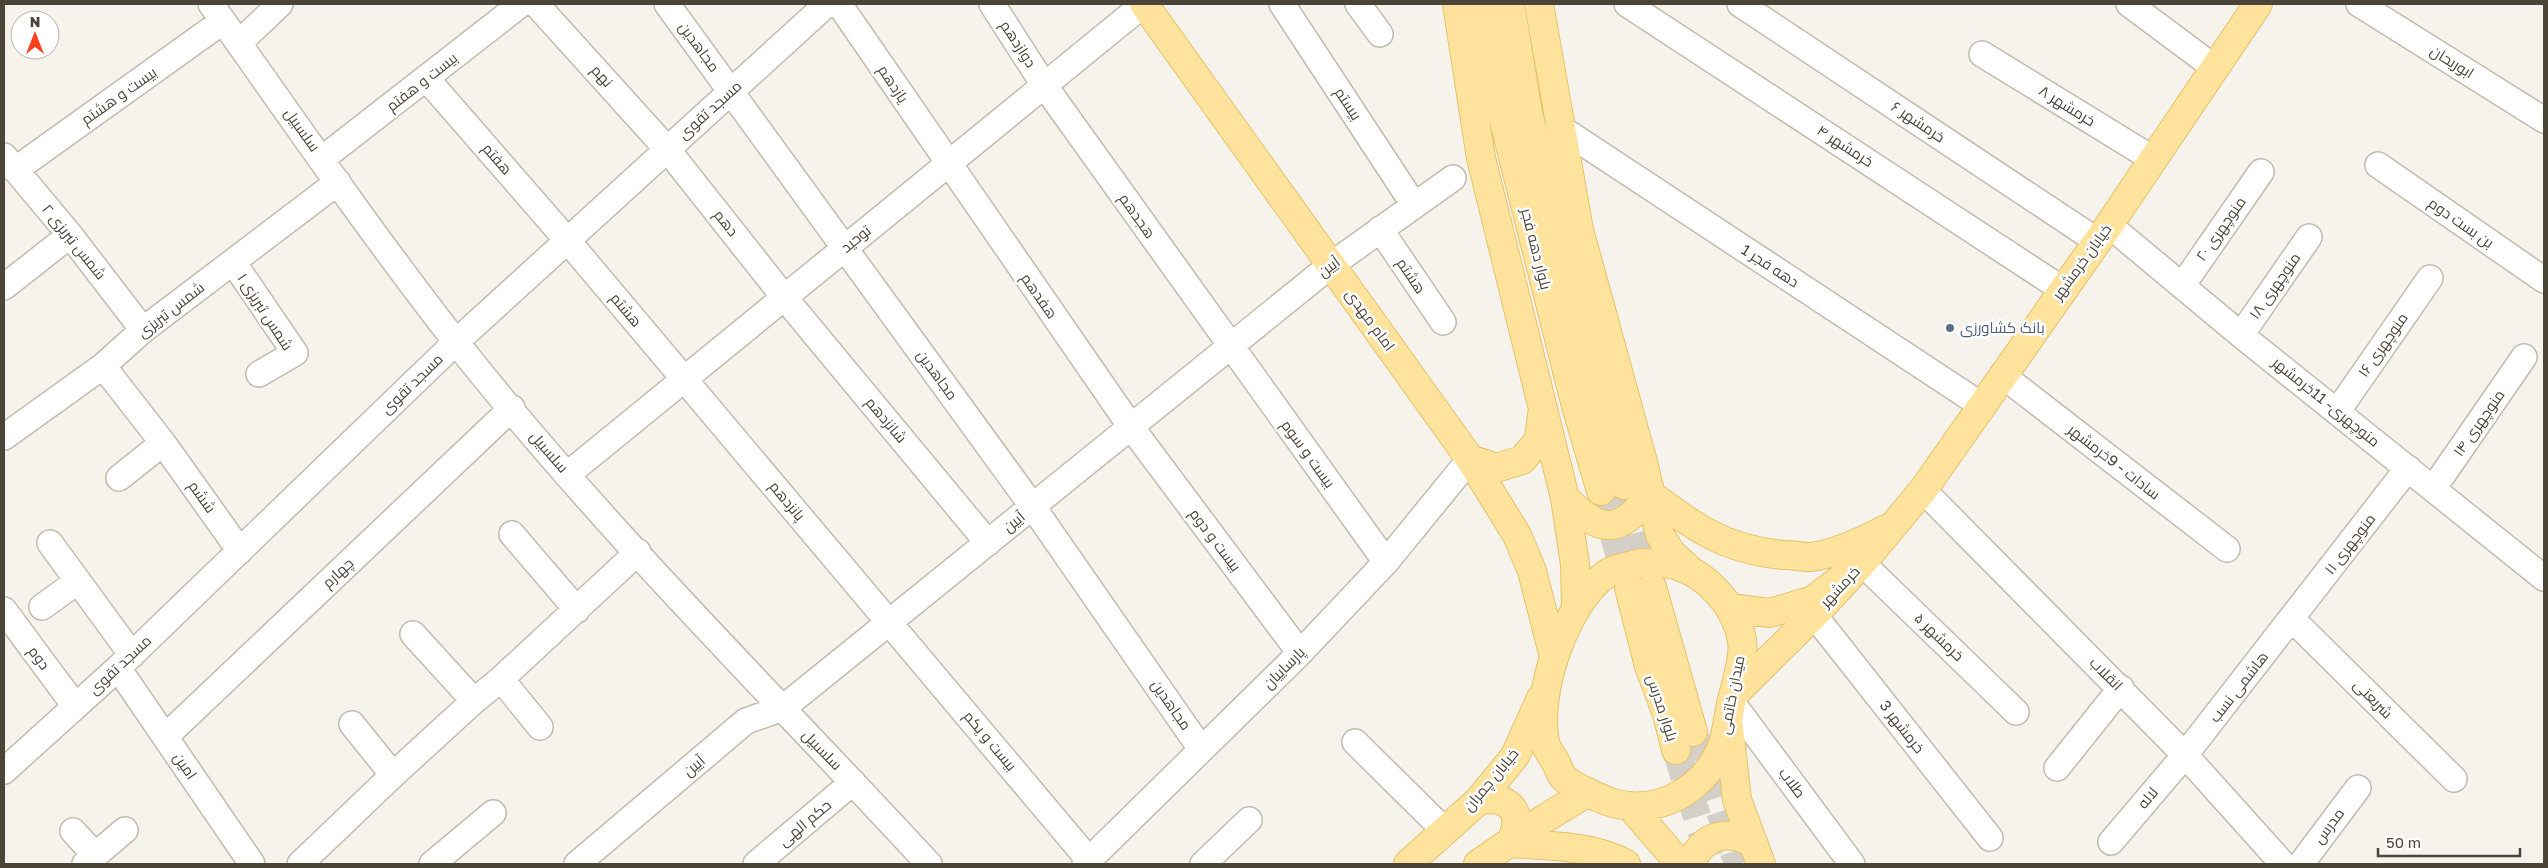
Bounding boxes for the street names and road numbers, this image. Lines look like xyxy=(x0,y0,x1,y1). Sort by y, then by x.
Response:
street label: دوازدهم xyxy=(995,17,1041,71)
street label: مجاهدین xyxy=(674,18,724,76)
street label: ابوریحان xyxy=(2426,41,2478,83)
street label: بیست و هفتم xyxy=(382,48,462,116)
street label: نهم xyxy=(587,60,617,92)
street label: یازدهم xyxy=(873,61,913,107)
street label: بیست و هشتم xyxy=(77,62,161,130)
street label: مسجد تقوی xyxy=(674,76,746,144)
street label: خرمشهر ۸ xyxy=(2035,81,2099,131)
street label: بیستم xyxy=(1330,84,1366,124)
street label: خرمشهر ۶ xyxy=(1887,97,1949,147)
street label: سلسبیل xyxy=(280,104,324,156)
street label: خرمشهر ۴ xyxy=(1813,120,1877,172)
street label: هفتم xyxy=(478,139,516,179)
street label: هجدهم xyxy=(1114,189,1160,243)
street label: منوچهری ۲۰ xyxy=(2192,193,2250,265)
street label: بن بست دوم xyxy=(2424,193,2498,253)
street label: شمس تبریزی ۲ xyxy=(37,200,111,284)
street label: دهم xyxy=(709,205,743,241)
street label: بلوار دهه فجر xyxy=(1517,205,1556,292)
street label: خیابان خرمشهر xyxy=(2047,220,2116,305)
street label: توحید xyxy=(837,221,875,257)
street label: دهه فجر 1 xyxy=(1738,240,1803,291)
street label: منوچهری ۱۸ xyxy=(2245,249,2305,323)
street label: آیین xyxy=(1314,252,1344,282)
street label: هشتم xyxy=(1392,254,1430,298)
street label: هفدهم xyxy=(1016,269,1062,323)
street label: شمس تبریزی ۱ xyxy=(233,270,297,354)
street label: شمس تبریزی xyxy=(133,278,209,342)
street label: امام مهدی xyxy=(1341,285,1399,355)
street label: هشتم xyxy=(606,289,646,331)
street label: منوچهری ۱۶ xyxy=(2353,309,2413,381)
street label: مجاهدین xyxy=(912,346,962,404)
street label: مسجد تقوی xyxy=(377,349,447,419)
street label: منوچهری- 11خرمشهر xyxy=(2267,352,2384,452)
street label: منوچهری ۱۴ xyxy=(2449,386,2509,460)
street label: شانزدهم xyxy=(861,393,911,447)
street label: بیست و سوم xyxy=(1276,416,1340,492)
street label: سادات - 9خرمشهر xyxy=(2063,419,2164,504)
street label: سلسبیل xyxy=(525,427,573,477)
street label: ششم xyxy=(184,477,220,517)
street label: پانزدهم xyxy=(765,477,809,525)
street label: بیست و دوم xyxy=(1185,504,1245,576)
street label: آیین xyxy=(999,507,1029,537)
street label: منوچهری ۱۱ xyxy=(2320,510,2380,578)
street label: چهارم xyxy=(318,553,358,593)
street label: خرمشهر xyxy=(1815,562,1864,613)
street label: خرمشهر ۵ xyxy=(1910,608,1968,666)
street label: مسجد تقوی xyxy=(84,631,156,699)
street label: دوم xyxy=(24,642,54,674)
street label: پارساییان xyxy=(1259,643,1309,693)
street label: هاشمی نسب xyxy=(2205,647,2273,727)
street label: انقلاب xyxy=(2086,653,2127,694)
street label: میدان خاتمی xyxy=(1715,654,1749,736)
street label: بلوار مدرس xyxy=(1642,672,1682,744)
street label: شریعتی xyxy=(2349,675,2397,723)
street label: مجاهدین xyxy=(1146,676,1196,734)
street label: خرمشهر 3 xyxy=(1875,696,1929,758)
street label: بیست و یکم xyxy=(959,707,1021,775)
street label: سلسبیل xyxy=(798,725,846,775)
street label: خیابان چمران xyxy=(1459,744,1523,816)
street label: امین xyxy=(169,749,201,783)
street label: آیین xyxy=(679,751,709,781)
street label: طلاب xyxy=(1776,764,1810,801)
street label: لاله xyxy=(2133,783,2161,812)
street label: حکم الهی xyxy=(774,795,836,851)
street label: مدرس xyxy=(2309,804,2349,848)

